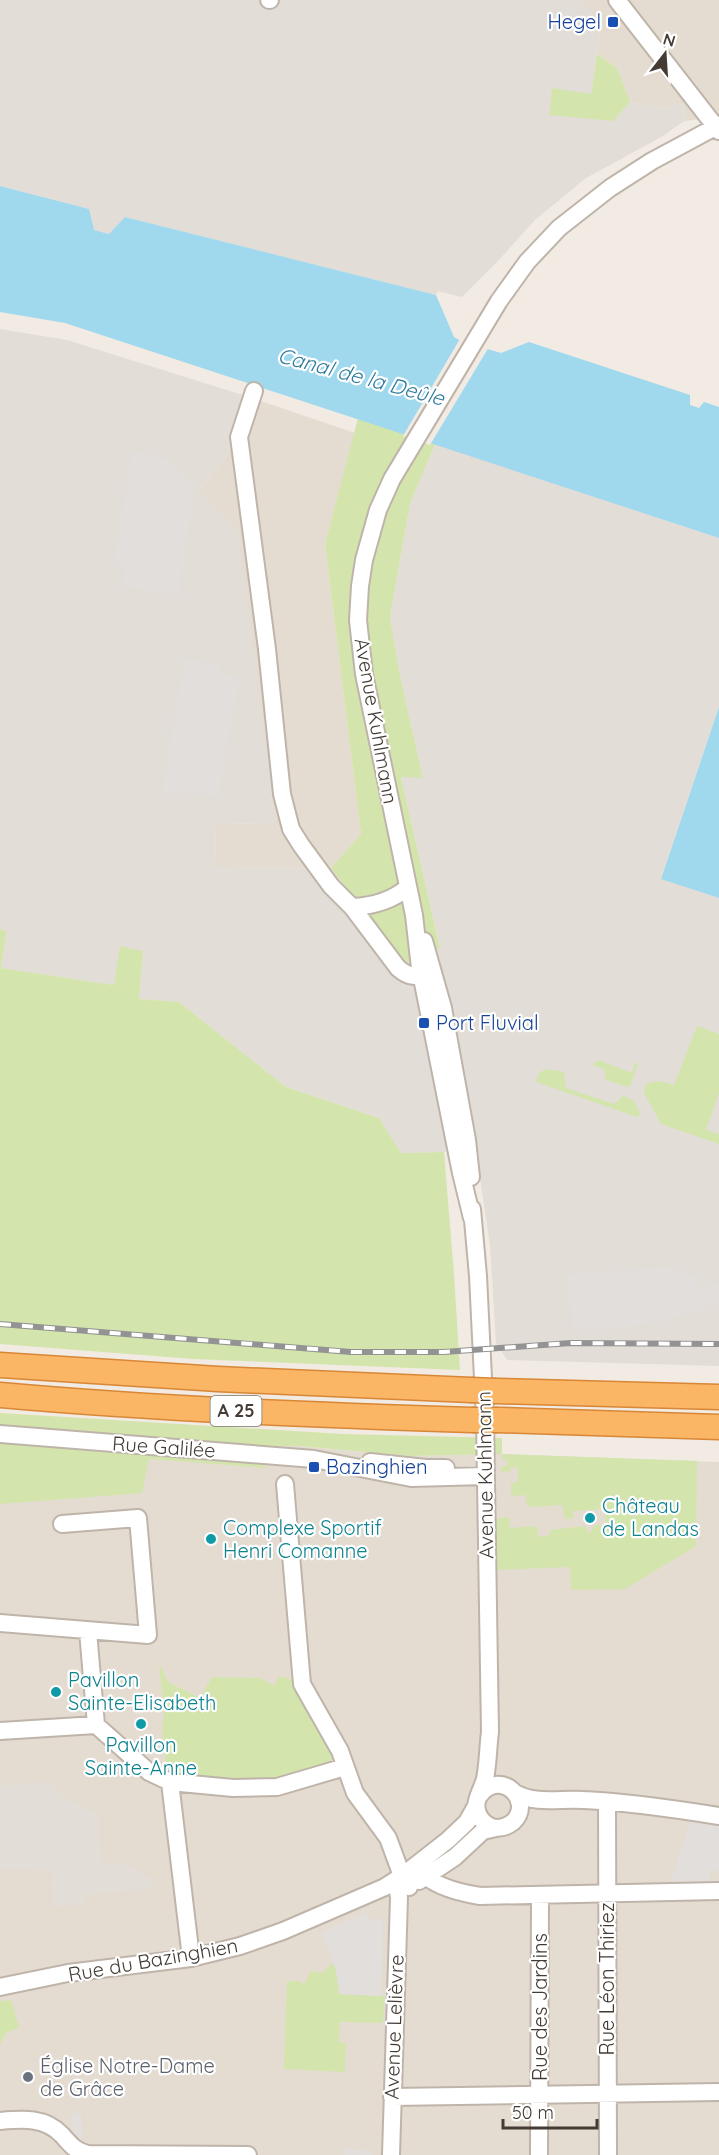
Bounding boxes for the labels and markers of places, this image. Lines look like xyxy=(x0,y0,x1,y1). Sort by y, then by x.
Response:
place label: Hegel xyxy=(547,9,601,34)
marker: Hegel xyxy=(606,15,620,29)
place label: Port Fluvial xyxy=(436,1010,539,1035)
marker: Port Fluvial xyxy=(417,1016,431,1030)
place label: Bazinghien xyxy=(326,1454,428,1479)
marker: Bazinghien xyxy=(307,1460,321,1474)
place label: Château de Landas xyxy=(602,1493,699,1541)
marker: Château de Landas xyxy=(583,1511,597,1525)
place label: Complexe Sportif Henri Comanne xyxy=(223,1515,382,1563)
marker: Complexe Sportif Henri Comanne xyxy=(204,1532,218,1546)
place label: Pavillon Sainte-Elisabeth xyxy=(68,1667,216,1715)
marker: Pavillon Sainte-Elisabeth xyxy=(49,1685,63,1699)
marker: Pavillon Sainte-Anne xyxy=(134,1717,148,1731)
place label: Pavillon Sainte-Anne xyxy=(85,1732,197,1780)
place label: Église Notre-Dame de Grâce xyxy=(40,2053,215,2101)
marker: Église Notre-Dame de Grâce xyxy=(21,2070,35,2084)

